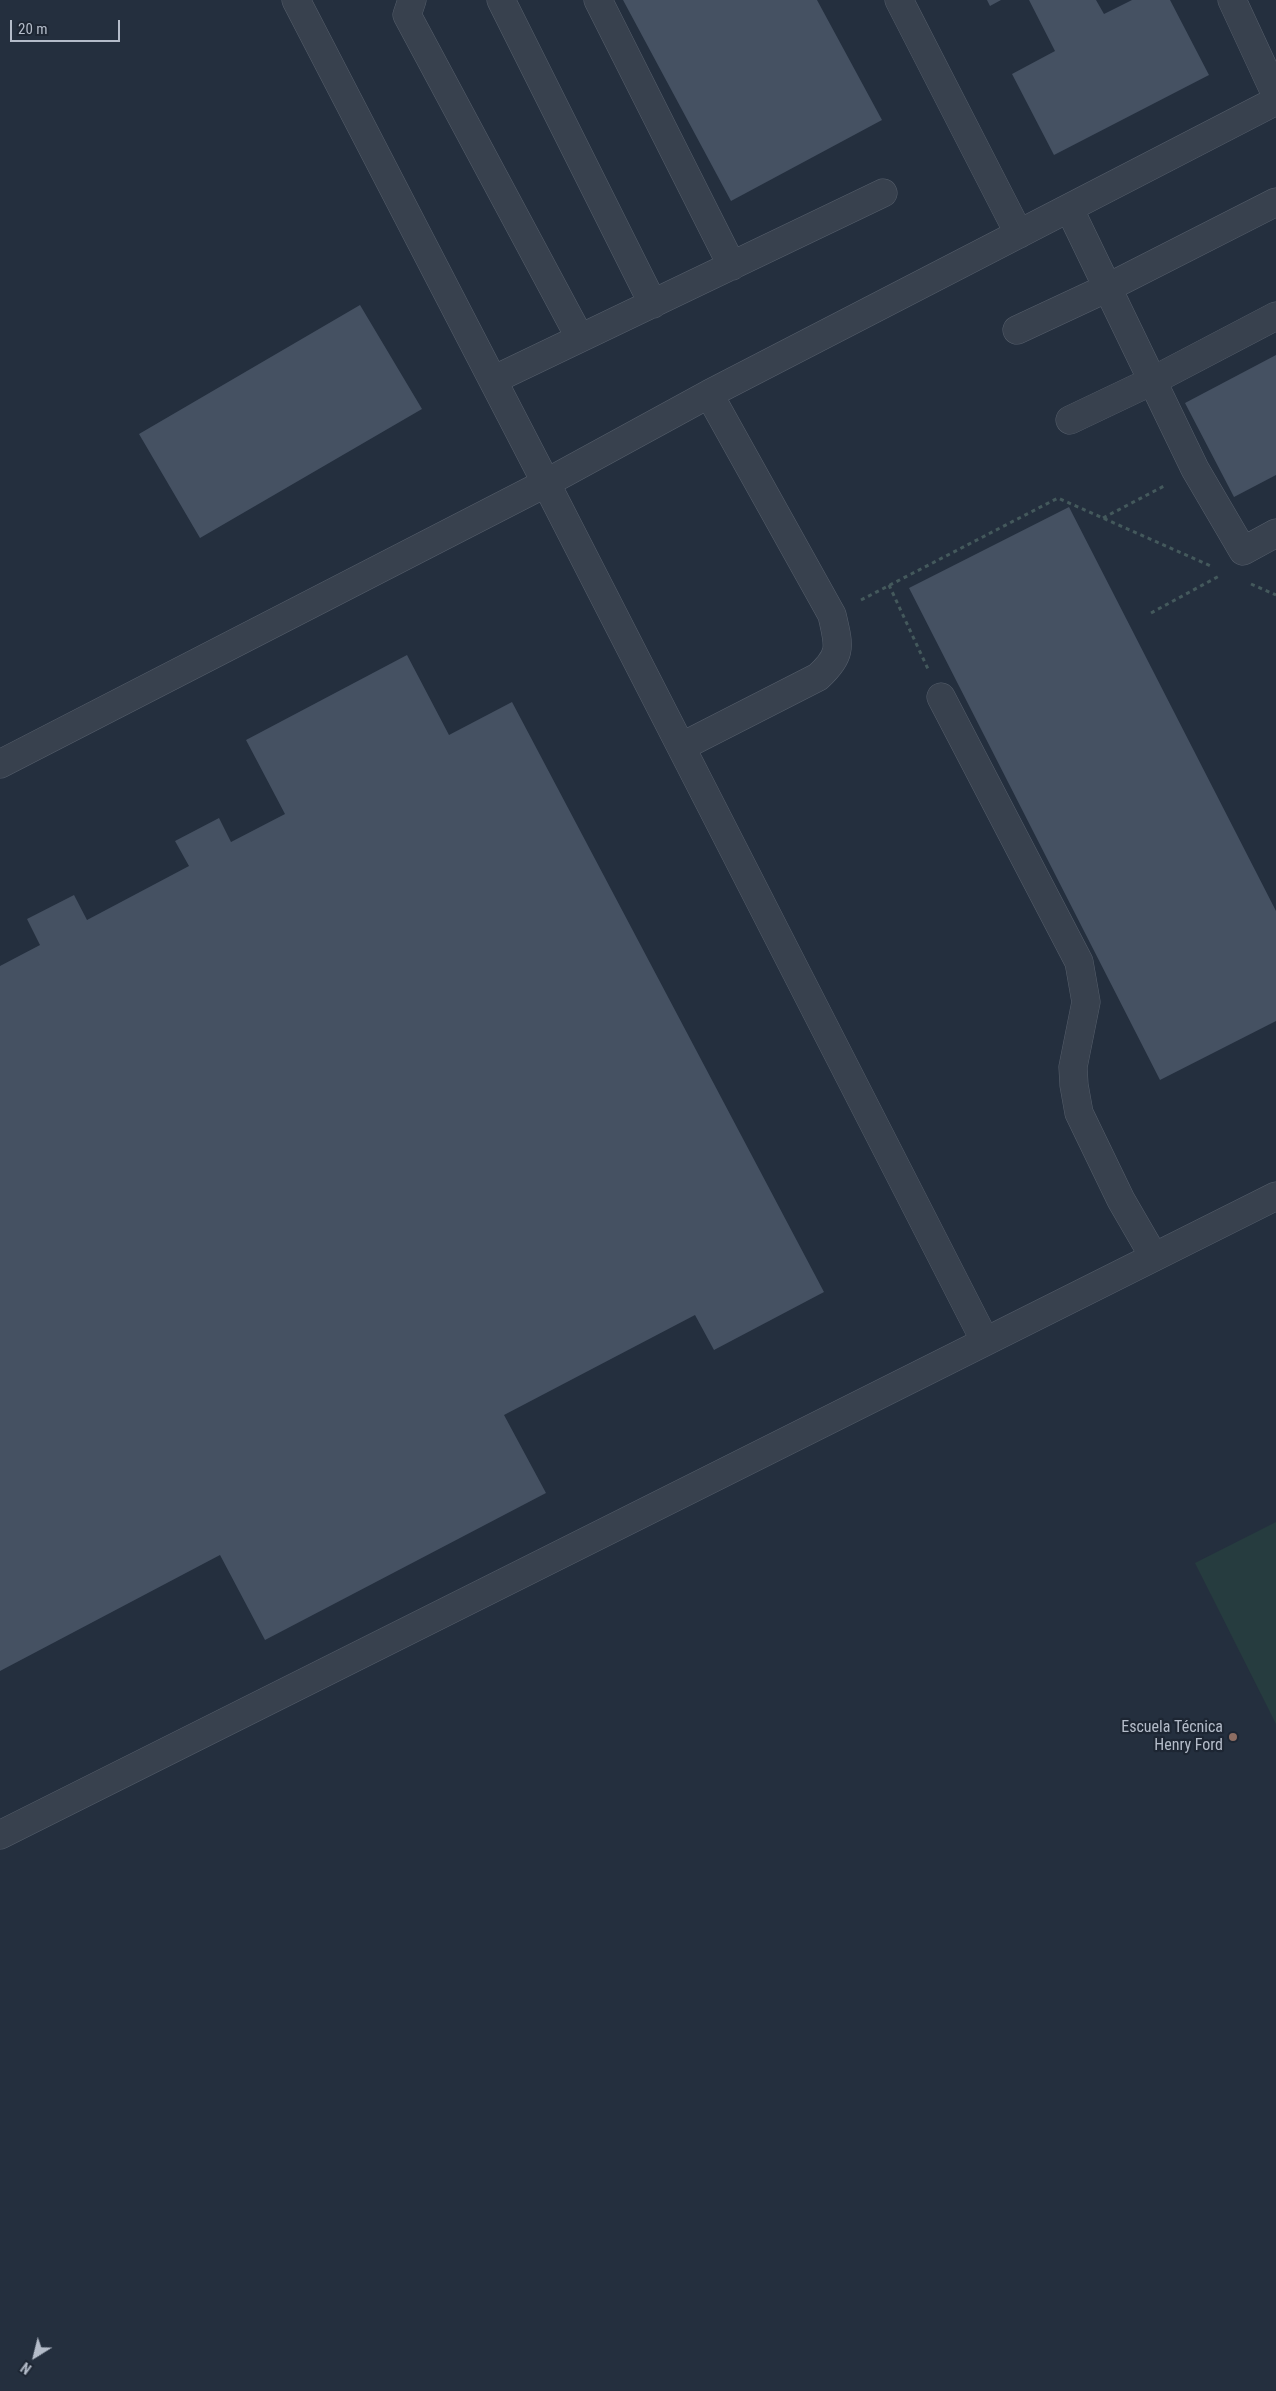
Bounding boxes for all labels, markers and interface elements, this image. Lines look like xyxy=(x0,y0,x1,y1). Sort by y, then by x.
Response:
scale bar xyxy=(12,10,122,42)
text: 20 m xyxy=(18,20,48,38)
place label: Escuela Técnica Henry Ford xyxy=(1121,1718,1223,1756)
marker: Escuela Técnica Henry Ford xyxy=(1227,1731,1239,1743)
north arrow xyxy=(10,2331,60,2381)
text: N xyxy=(18,2359,34,2377)

